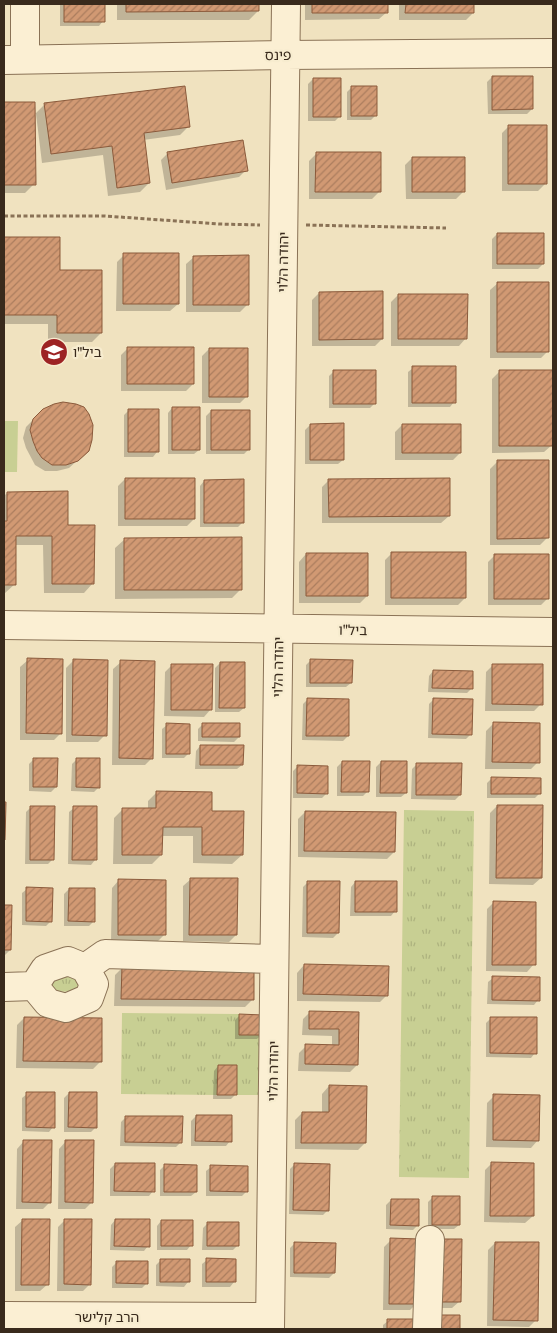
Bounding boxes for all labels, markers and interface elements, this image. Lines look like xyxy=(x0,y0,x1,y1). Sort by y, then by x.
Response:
street label: פינס xyxy=(264,45,292,65)
street label: יהודה הלוי xyxy=(272,232,294,292)
school or university icon: ביל"ו xyxy=(39,337,69,367)
place label: ביל"ו xyxy=(73,342,102,362)
street label: ביל"ו xyxy=(338,620,368,640)
street label: יהודה הלוי xyxy=(267,637,289,697)
street label: יהודה הלוי xyxy=(262,1041,284,1101)
street label: הרב קלישר xyxy=(75,1307,139,1327)

